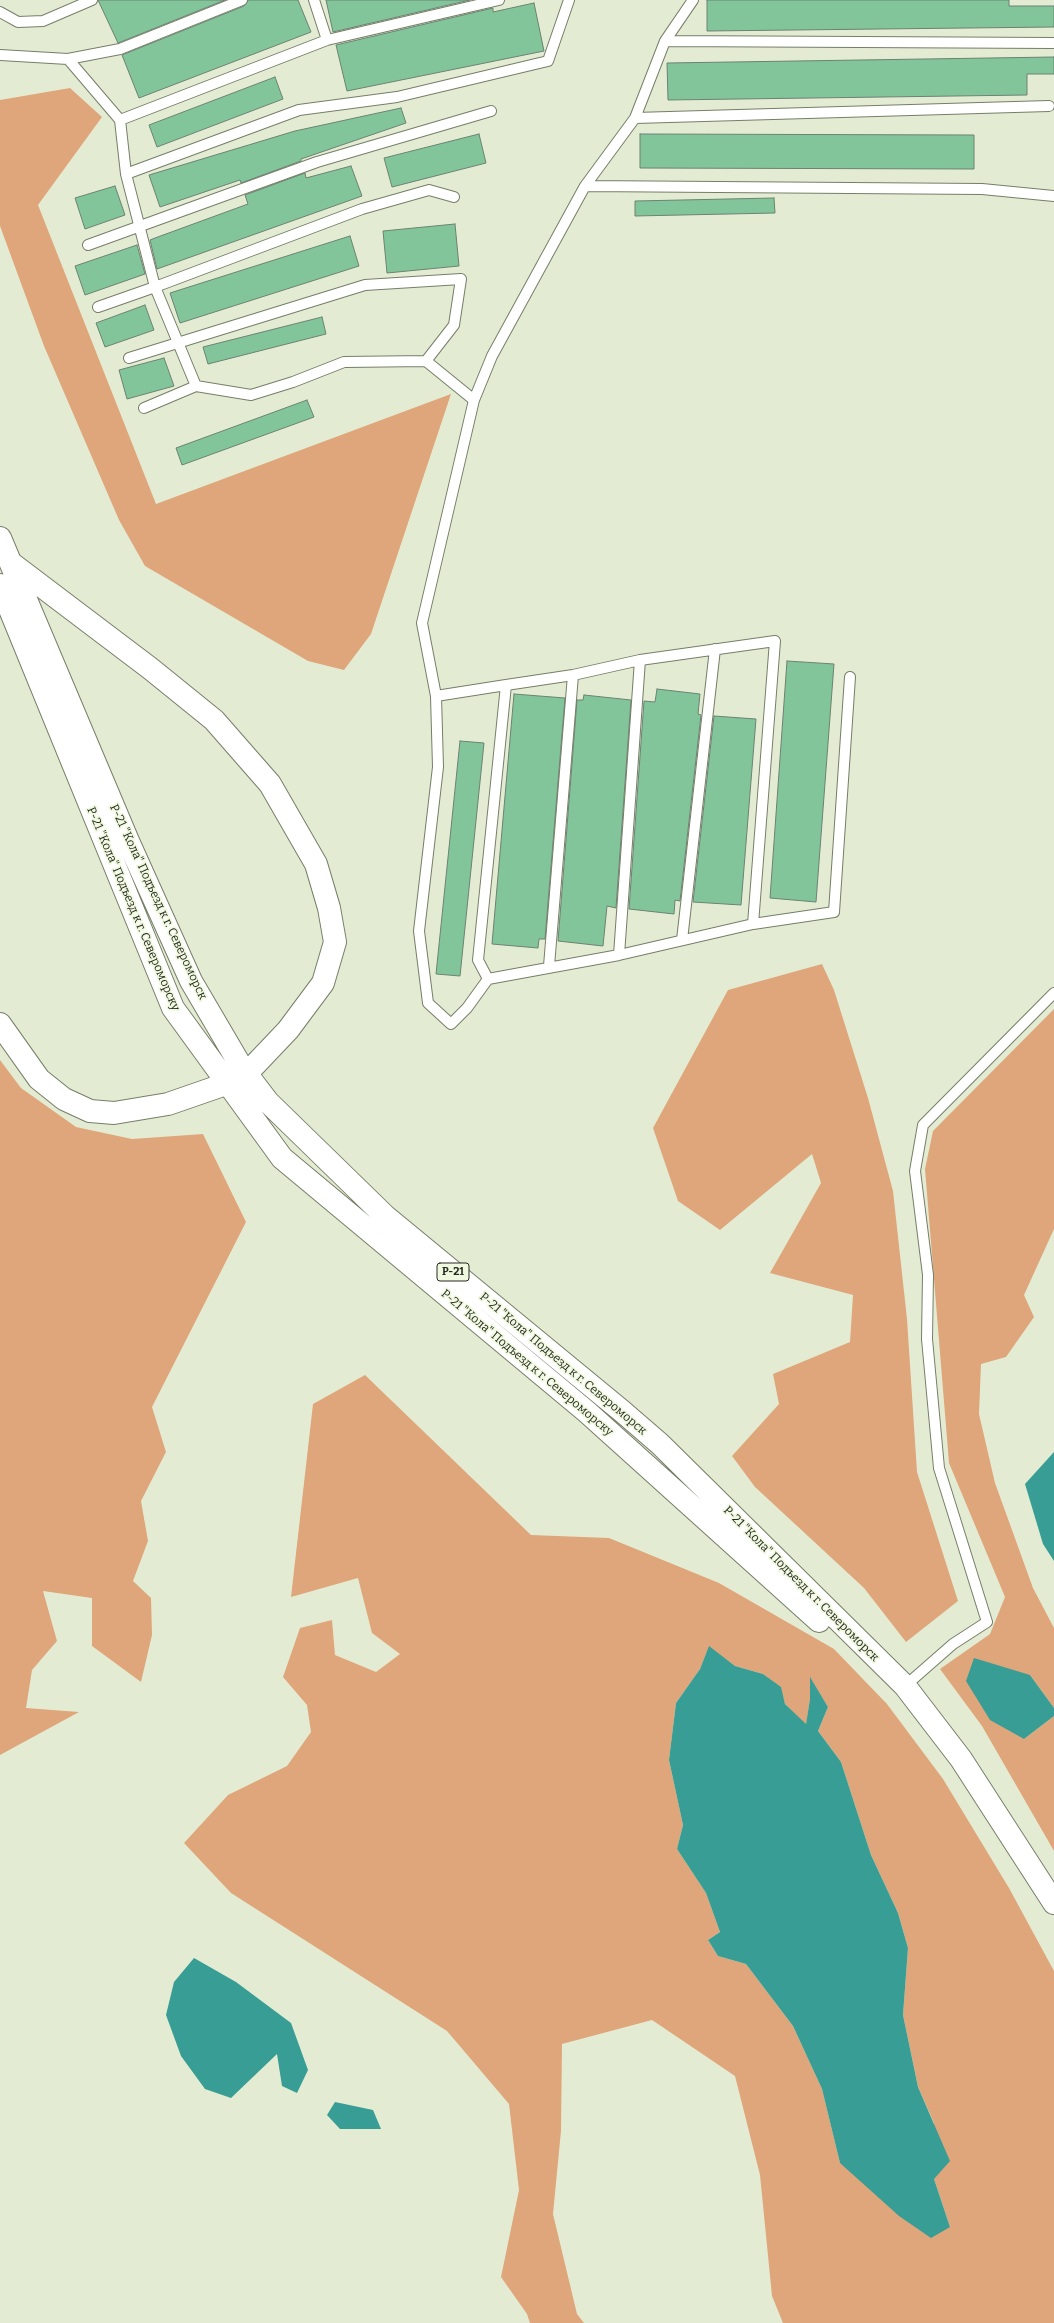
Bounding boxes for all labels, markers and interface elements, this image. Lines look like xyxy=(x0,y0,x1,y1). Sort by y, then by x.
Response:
street label: Р-21 "Кола" Подъезд к г. Североморск xyxy=(106,802,210,1002)
street label: Р-21 "Кола" Подъезд к г. Североморску xyxy=(83,805,183,1013)
road number: Р-21 xyxy=(437,1263,469,1281)
street label: Р-21 "Кола" Подъезд к г. Североморску xyxy=(438,1287,616,1439)
street label: Р-21 "Кола" Подъезд к г. Североморск xyxy=(476,1290,650,1438)
street label: Р-21 "Кола" Подъезд к г. Североморск xyxy=(720,1503,882,1665)

